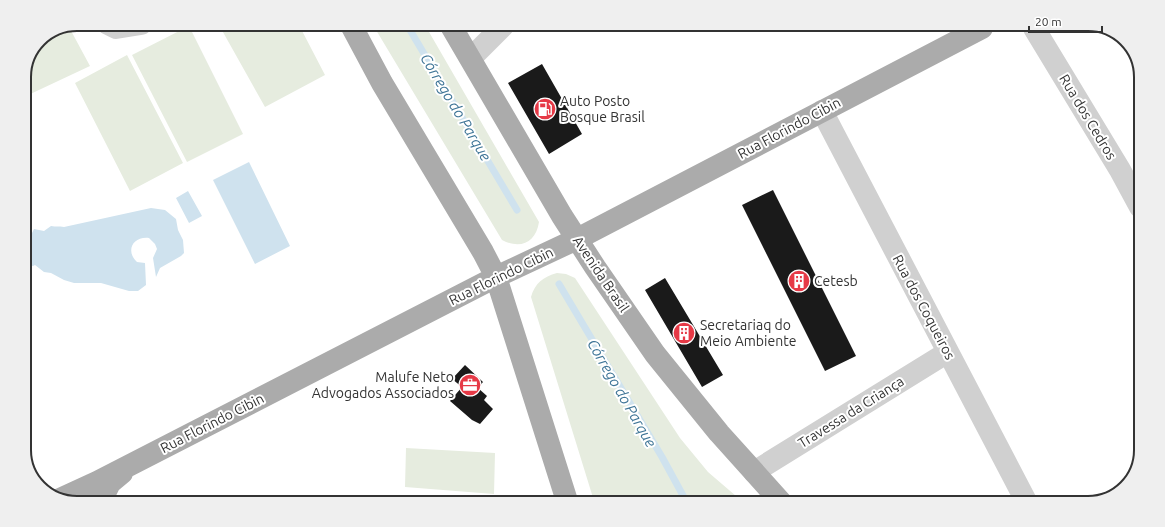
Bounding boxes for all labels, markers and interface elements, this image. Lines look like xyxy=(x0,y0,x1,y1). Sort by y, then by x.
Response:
scale bar xyxy=(1029,8,1102,34)
text: 20 m xyxy=(1035,15,1062,28)
water label: Córrego do Parque xyxy=(417,50,495,164)
street label: Rua dos Cedros xyxy=(1056,71,1120,163)
place label: Auto Posto Bosque Brasil xyxy=(560,93,645,125)
street label: Rua Florindo Cibin xyxy=(735,94,843,162)
fuel station icon: Auto Posto Bosque Brasil xyxy=(532,96,558,122)
street label: Avenida Brasil xyxy=(570,233,632,315)
street label: Rua Florindo Cibin xyxy=(446,244,556,308)
street label: Rua dos Coqueiros xyxy=(890,252,958,362)
building icon: Cetesb xyxy=(786,268,812,294)
place label: Cetesb xyxy=(814,273,858,289)
place label: Secretariaq do Meio Ambiente xyxy=(700,317,796,349)
building icon: Secretariaq do Meio Ambiente xyxy=(671,320,697,346)
water label: Córrego do Parque xyxy=(584,336,660,450)
place label: Malufe Neto Advogados Associados xyxy=(312,369,454,401)
office icon: Malufe Neto Advogados Associados xyxy=(457,372,483,398)
street label: Travessa da Criança xyxy=(795,373,907,451)
street label: Rua Florindo Cibin xyxy=(157,390,267,456)

